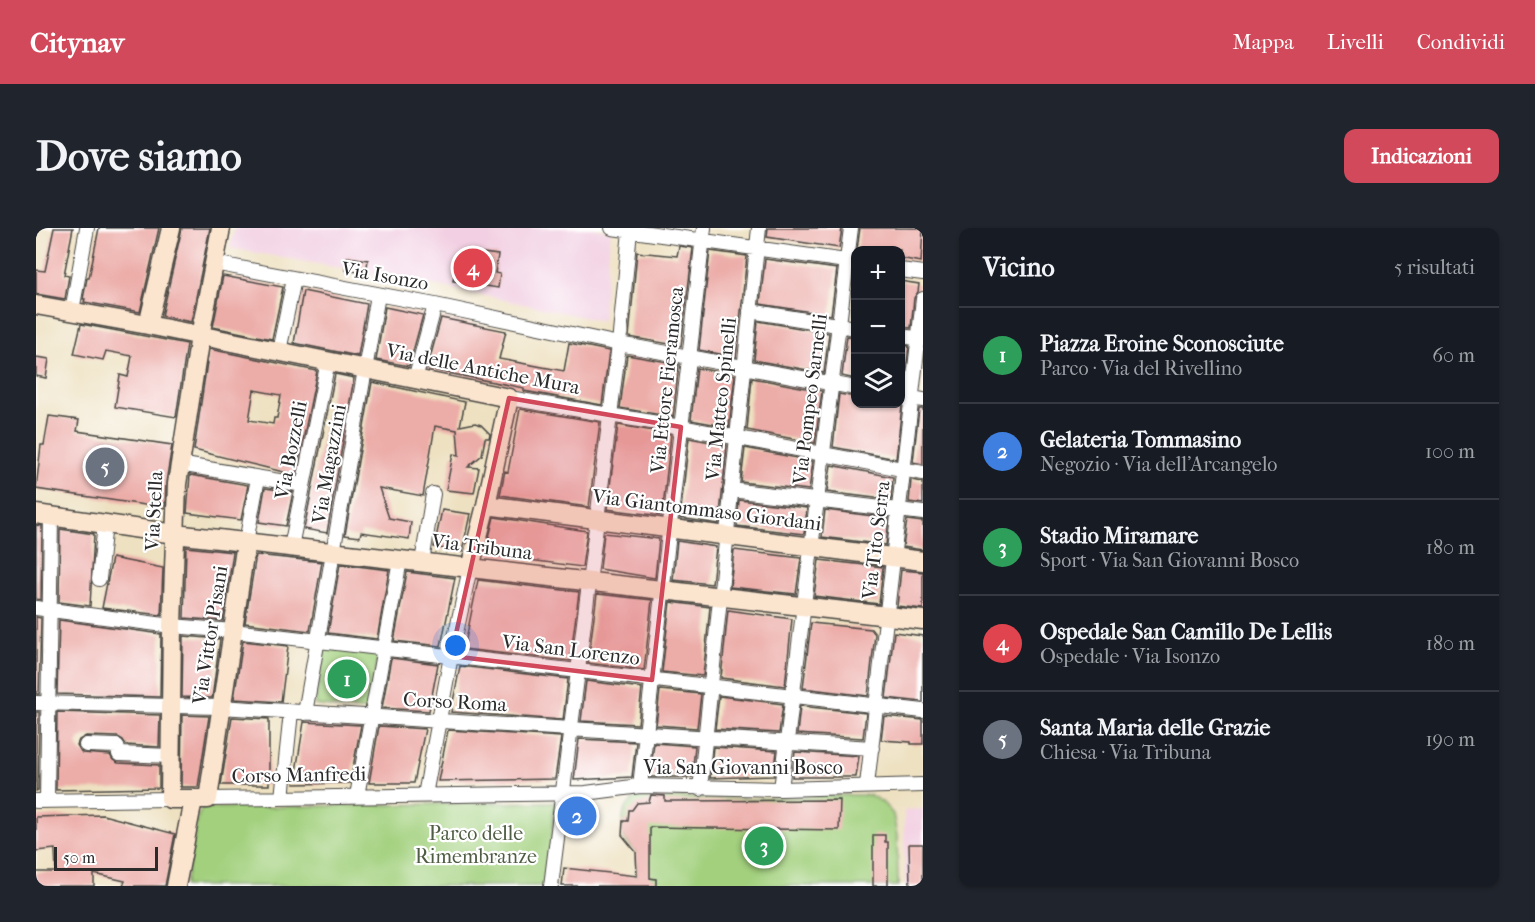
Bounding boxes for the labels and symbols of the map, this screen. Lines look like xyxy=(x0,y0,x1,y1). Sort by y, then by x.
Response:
pin: 4 xyxy=(454,246,492,291)
street label: Via Isonzo xyxy=(339,257,430,295)
street label: Via Ettore Fieramosca xyxy=(646,285,688,476)
street label: Via Pompeo Sarnelli xyxy=(788,312,832,487)
street label: Via Matteo Spinelli xyxy=(701,316,741,483)
street label: Via delle Antiche Mura xyxy=(383,339,582,399)
street label: Via Bozzelli xyxy=(270,399,312,502)
street label: Via Magazzini xyxy=(307,402,351,527)
pin: 5 xyxy=(86,444,124,490)
street label: Via Stella xyxy=(140,470,168,553)
street label: Via Tito Serra xyxy=(857,479,895,602)
street label: Via Giantommaso Giordani xyxy=(590,484,823,535)
street label: Via Tribuna xyxy=(429,529,534,565)
street label: Via Vittor Pisani xyxy=(188,564,232,707)
street label: Via San Lorenzo xyxy=(500,630,641,670)
your location xyxy=(441,631,470,660)
pin: 1 xyxy=(328,656,366,702)
street label: Corso Roma xyxy=(402,688,508,716)
street label: Via San Giovanni Bosco xyxy=(642,756,843,779)
street label: Corso Manfredi xyxy=(231,762,367,788)
pin: 2 xyxy=(558,794,596,838)
park label: Parco delle Rimembranze xyxy=(415,822,537,868)
pin: 3 xyxy=(744,824,784,868)
scale bar xyxy=(54,844,158,872)

